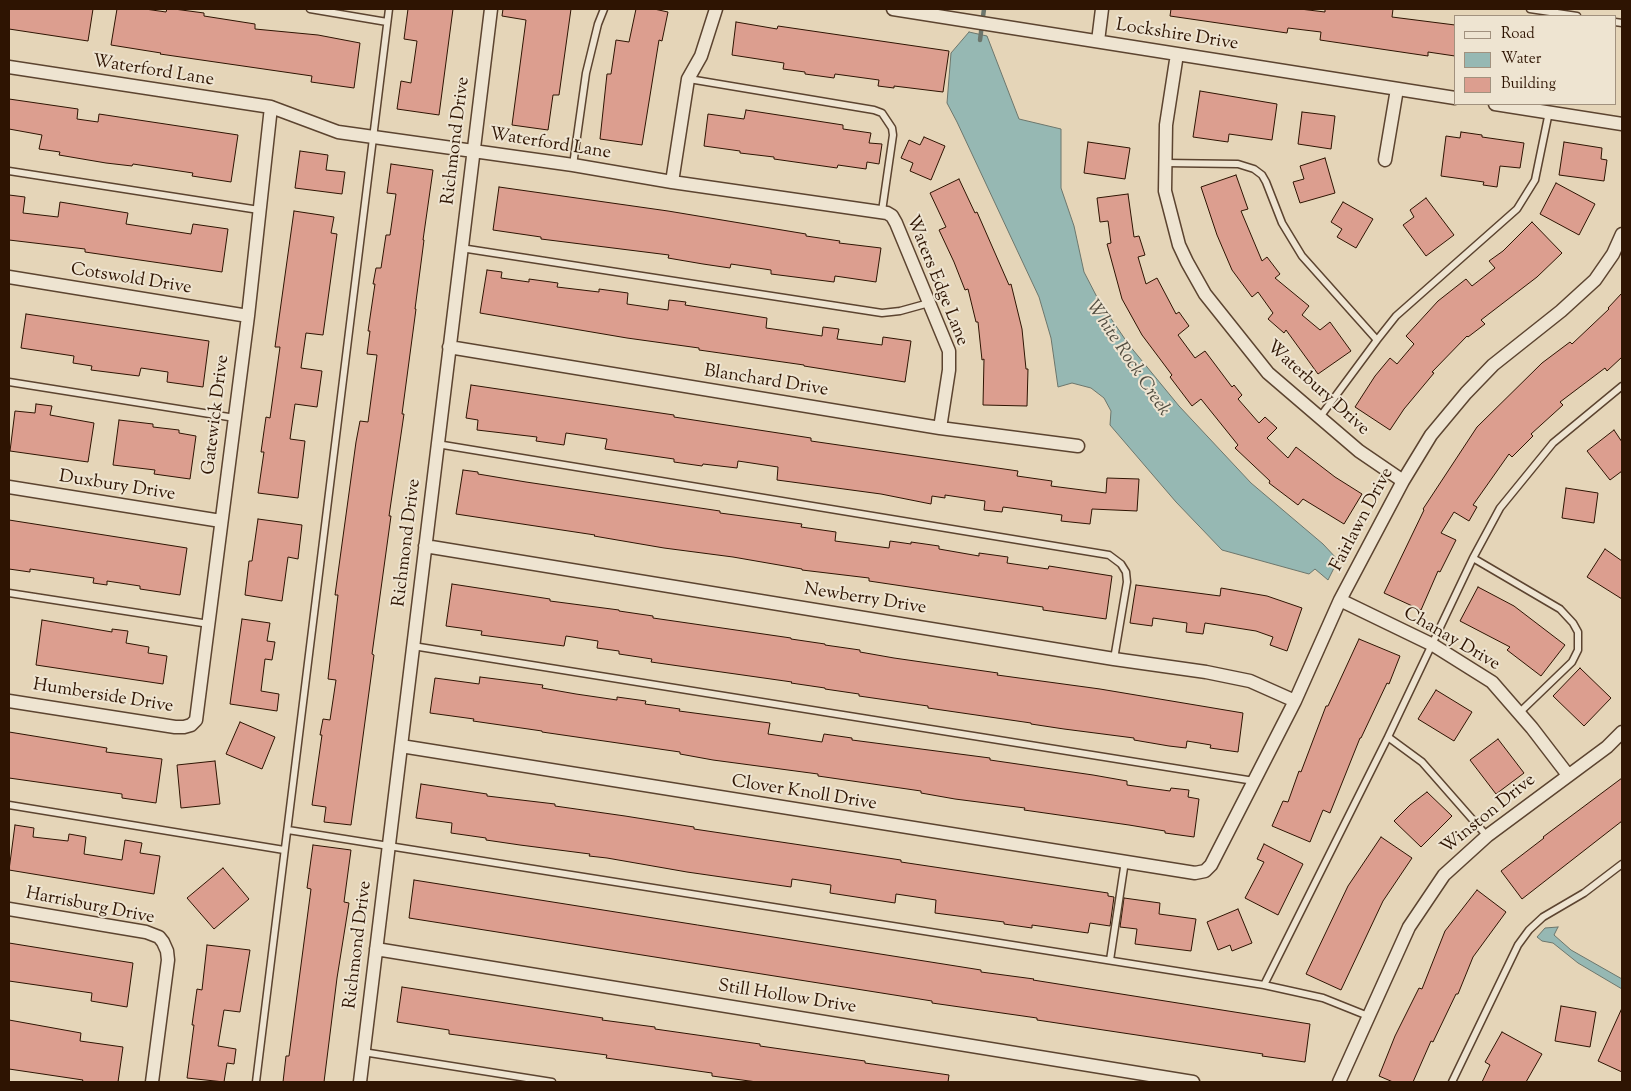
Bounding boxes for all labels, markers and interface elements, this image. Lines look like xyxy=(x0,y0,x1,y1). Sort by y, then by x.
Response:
legend xyxy=(1454,15,1616,105)
street label: Lockshire Drive xyxy=(1114,16,1240,56)
text: Road xyxy=(1501,24,1535,45)
text: Water xyxy=(1501,49,1541,70)
street label: Waterford Lane xyxy=(91,52,215,92)
text: Building xyxy=(1501,74,1556,95)
street label: Richmond Drive xyxy=(438,76,476,206)
street label: Waterford Lane xyxy=(488,125,612,165)
street label: Waters Edge Lane xyxy=(900,213,972,349)
street label: Cotswold Drive xyxy=(69,260,193,300)
water label: White Rock Creek xyxy=(1080,297,1174,421)
street label: Waterbury Drive xyxy=(1261,337,1373,441)
street label: Gatewick Drive xyxy=(199,354,235,476)
street label: Blanchard Drive xyxy=(702,361,830,403)
street label: Fairlawn Drive xyxy=(1327,465,1399,575)
street label: Duxbury Drive xyxy=(57,467,177,507)
street label: Richmond Drive xyxy=(389,478,427,608)
street label: Newberry Drive xyxy=(802,580,928,620)
street label: Chanay Drive xyxy=(1399,604,1503,676)
street label: Humberside Drive xyxy=(31,675,175,719)
street label: Winston Drive xyxy=(1437,770,1541,860)
street label: Clover Knoll Drive xyxy=(730,772,878,816)
street label: Richmond Drive xyxy=(340,880,378,1010)
street label: Harrisburg Drive xyxy=(24,884,156,930)
street label: Still Hollow Drive xyxy=(716,976,858,1020)

